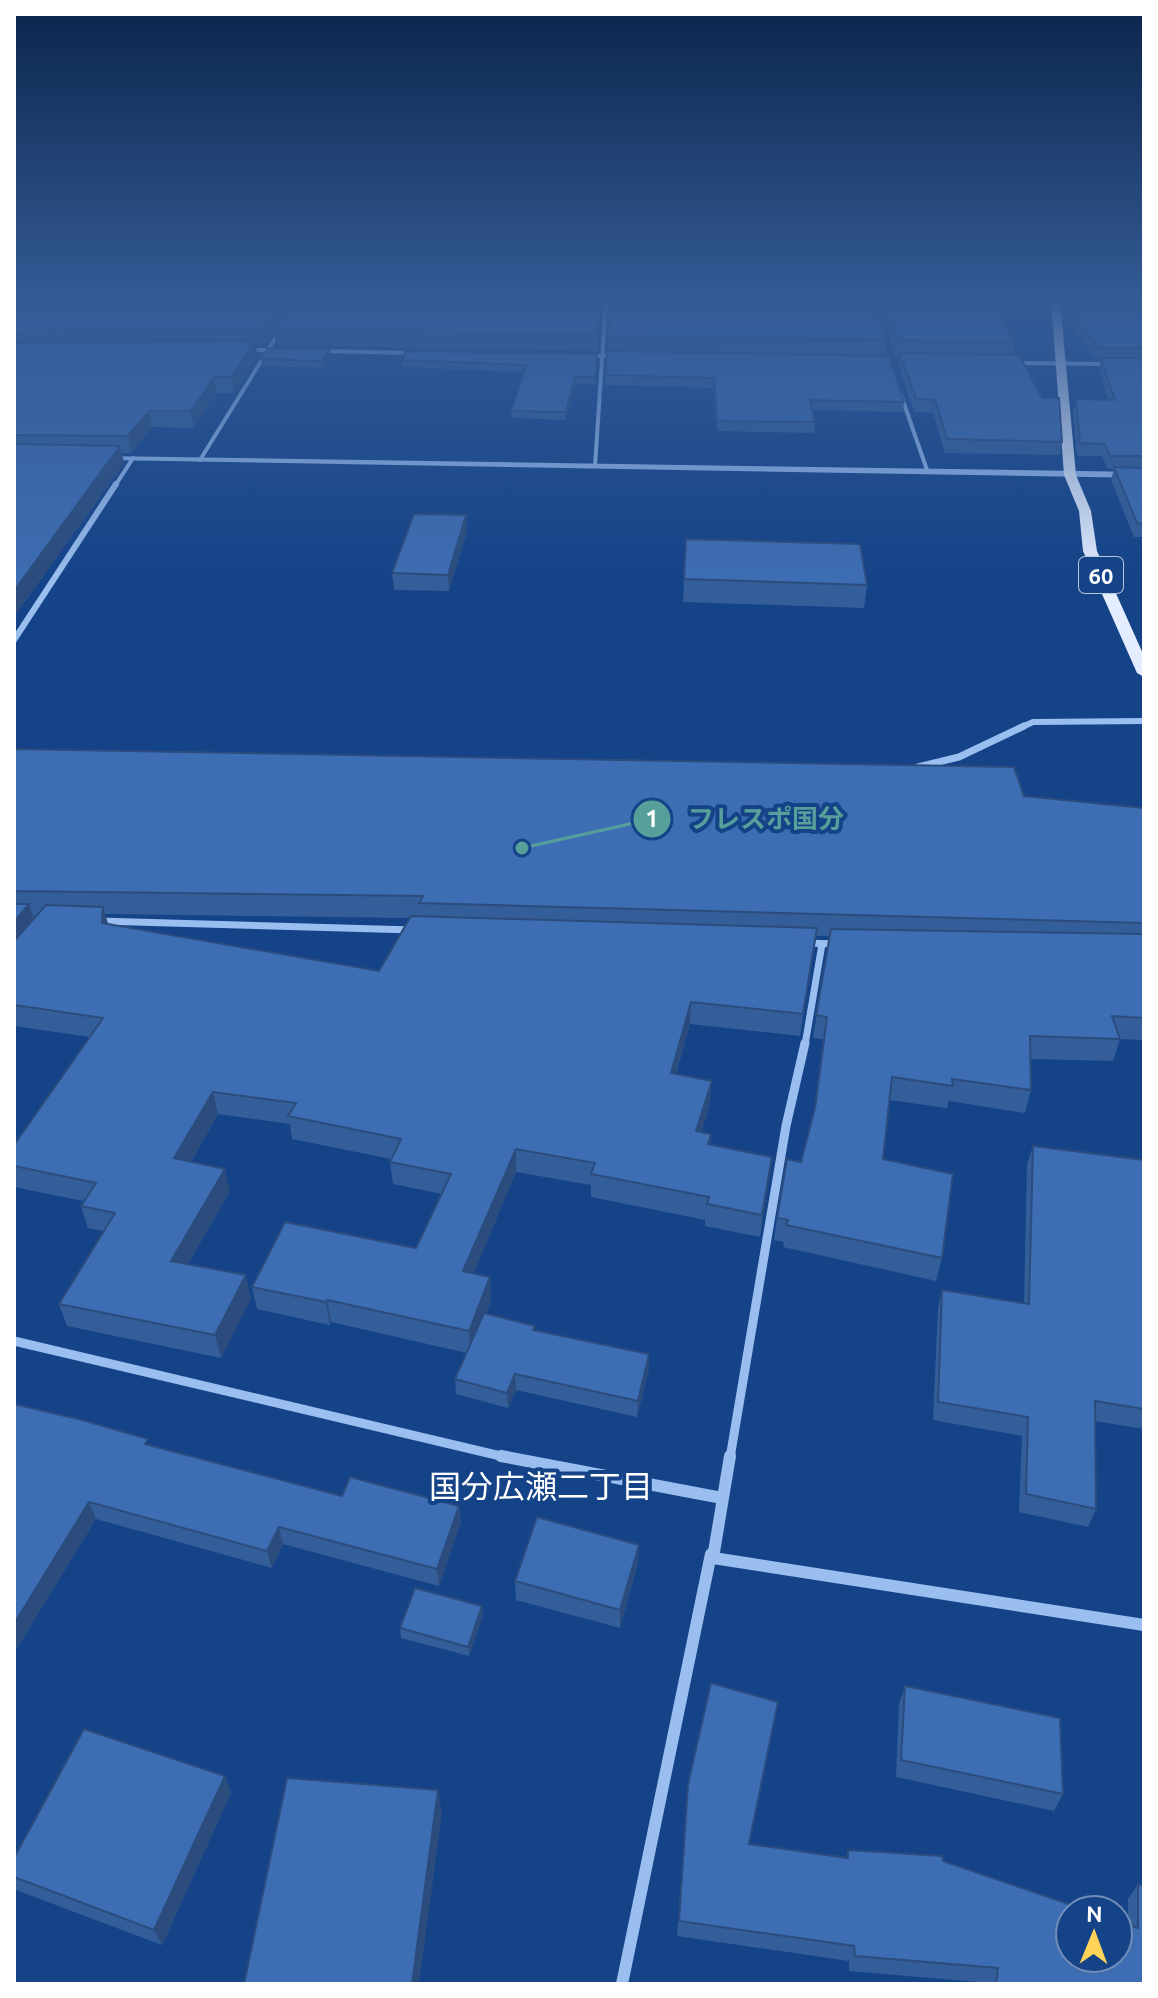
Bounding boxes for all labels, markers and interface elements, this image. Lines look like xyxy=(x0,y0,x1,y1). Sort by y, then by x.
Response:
road number: 60 xyxy=(1079,557,1123,593)
callout: フレスポ国分 xyxy=(632,794,860,844)
text: フレスポ国分 xyxy=(688,804,844,833)
text: 1 xyxy=(645,805,659,832)
district label: 国分広瀬二丁目 xyxy=(429,1468,653,1504)
north arrow xyxy=(1054,1894,1134,1974)
text: N xyxy=(1086,1901,1103,1926)

